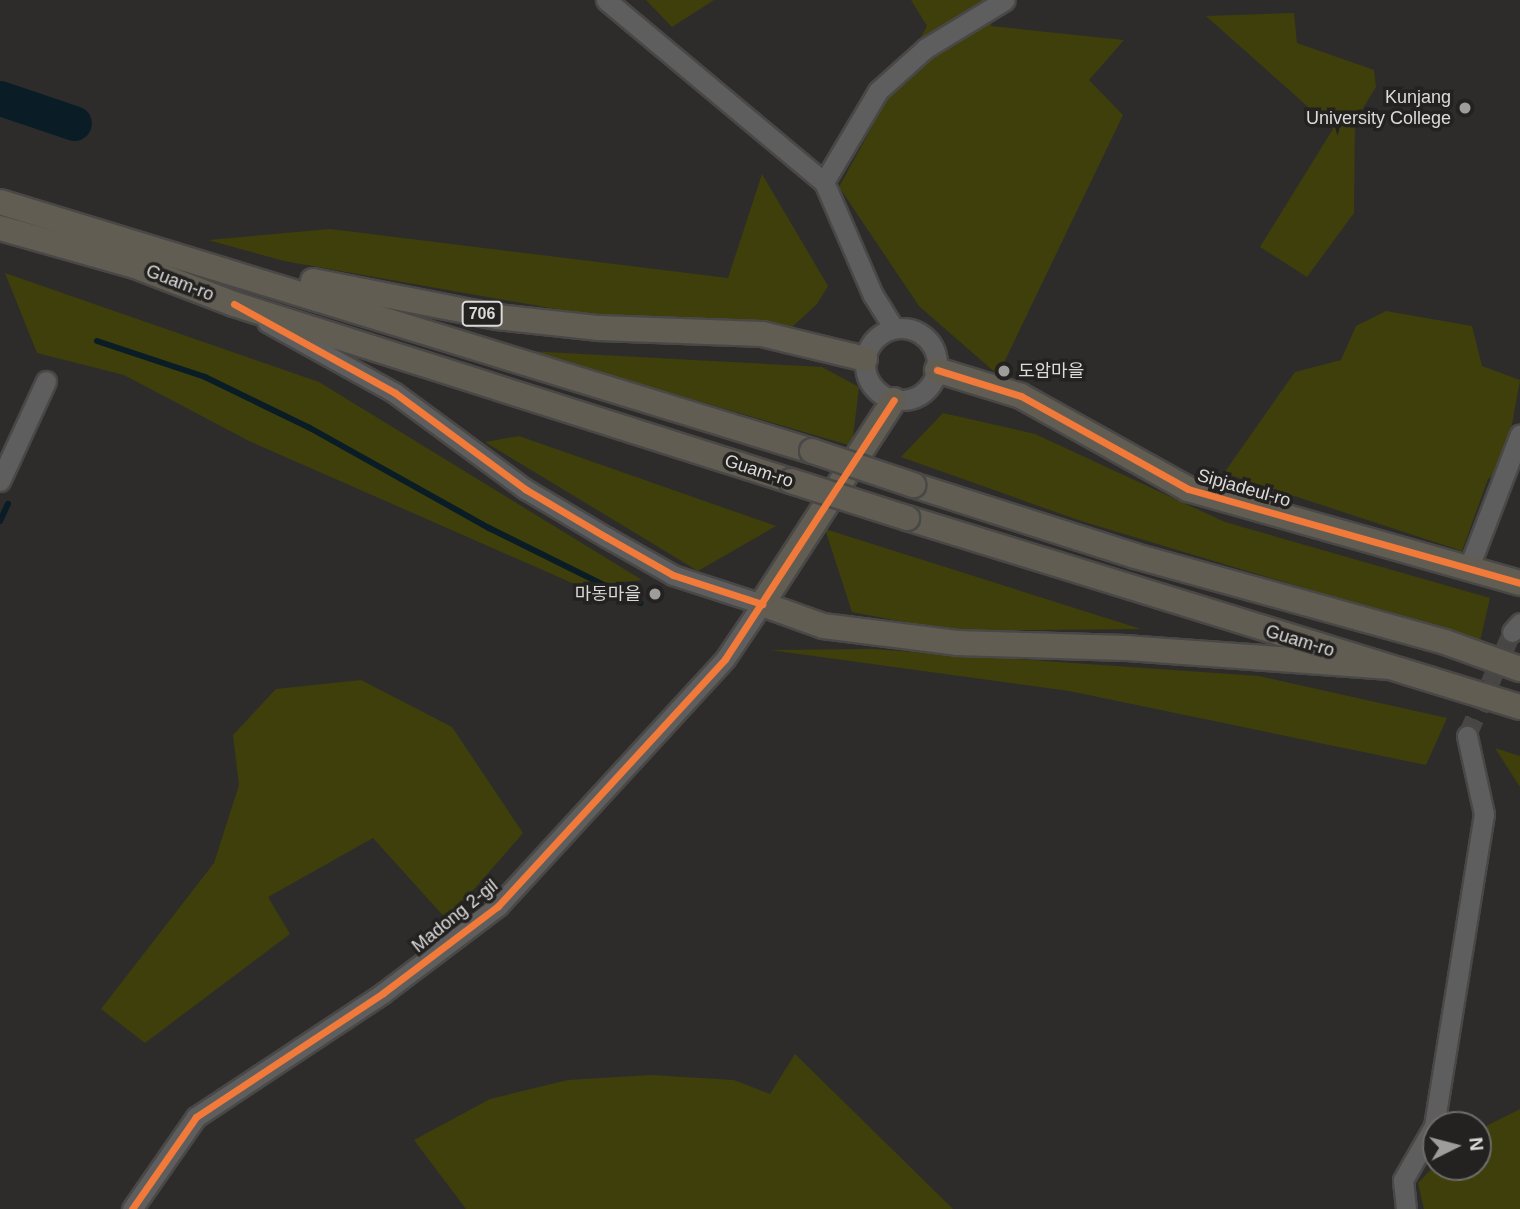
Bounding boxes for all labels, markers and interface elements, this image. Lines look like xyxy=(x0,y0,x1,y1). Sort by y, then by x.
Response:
place label: Kunjang University College xyxy=(1306,87,1451,130)
marker: Kunjang University College xyxy=(1457,100,1473,116)
street label: Guam-ro xyxy=(143,260,217,306)
road number: 706 xyxy=(461,302,503,326)
place label: 도암마을 xyxy=(1018,360,1084,382)
marker: 도암마을 xyxy=(996,363,1012,379)
street label: Guam-ro xyxy=(722,450,796,492)
street label: Sipjadeul-ro xyxy=(1195,464,1293,512)
place label: 마동마을 xyxy=(575,583,641,605)
marker: 마동마을 xyxy=(647,586,663,602)
street label: Guam-ro xyxy=(1263,620,1337,662)
street label: Madong 2-gil xyxy=(408,875,502,957)
north arrow xyxy=(1422,1111,1492,1181)
text: N xyxy=(1465,1136,1488,1152)

